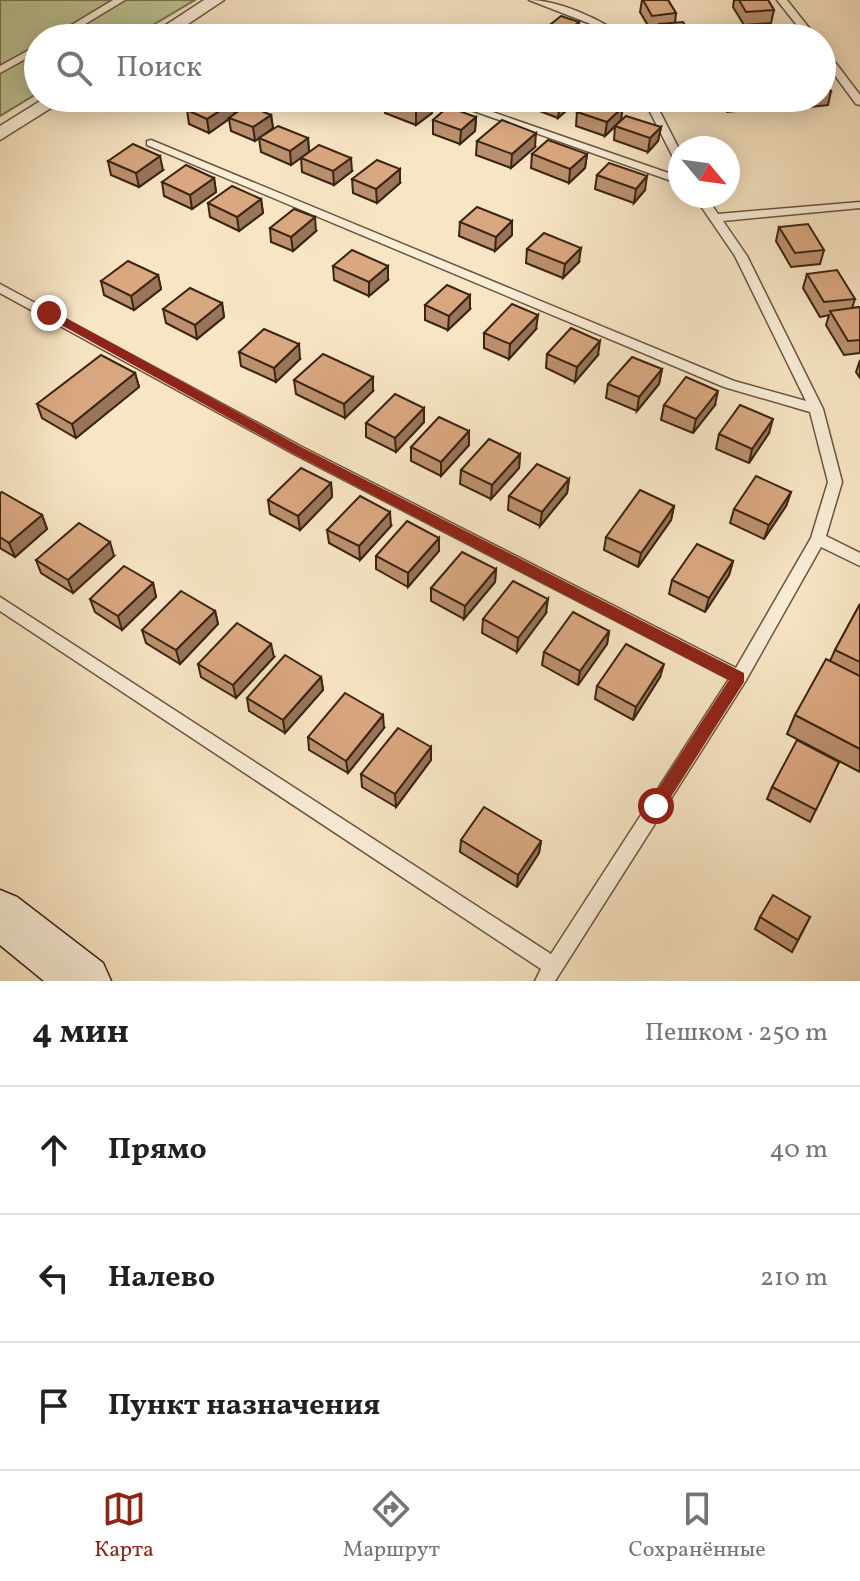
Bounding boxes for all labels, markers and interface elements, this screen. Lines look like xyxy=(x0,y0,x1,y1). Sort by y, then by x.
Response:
search box xyxy=(24,24,836,112)
icon: search xyxy=(52,46,96,90)
text: Поиск xyxy=(116,47,202,89)
north arrow xyxy=(668,136,740,208)
route end xyxy=(31,295,67,331)
route start xyxy=(638,788,674,824)
text: 4 мин xyxy=(32,1010,129,1057)
text: Пешком · 250 m xyxy=(645,1015,828,1051)
icon: ahead xyxy=(32,1128,76,1172)
text: Прямо xyxy=(108,1129,207,1171)
text: 40 m xyxy=(769,1132,828,1168)
icon: left xyxy=(32,1256,76,1300)
text: Налево xyxy=(108,1257,215,1299)
text: 210 m xyxy=(760,1260,828,1296)
icon: arrive xyxy=(32,1384,76,1428)
text: Пункт назначения xyxy=(108,1385,380,1427)
tab: Карта xyxy=(94,1487,154,1566)
tab: Маршрут xyxy=(343,1487,440,1566)
tab: Сохранённые xyxy=(628,1487,766,1566)

